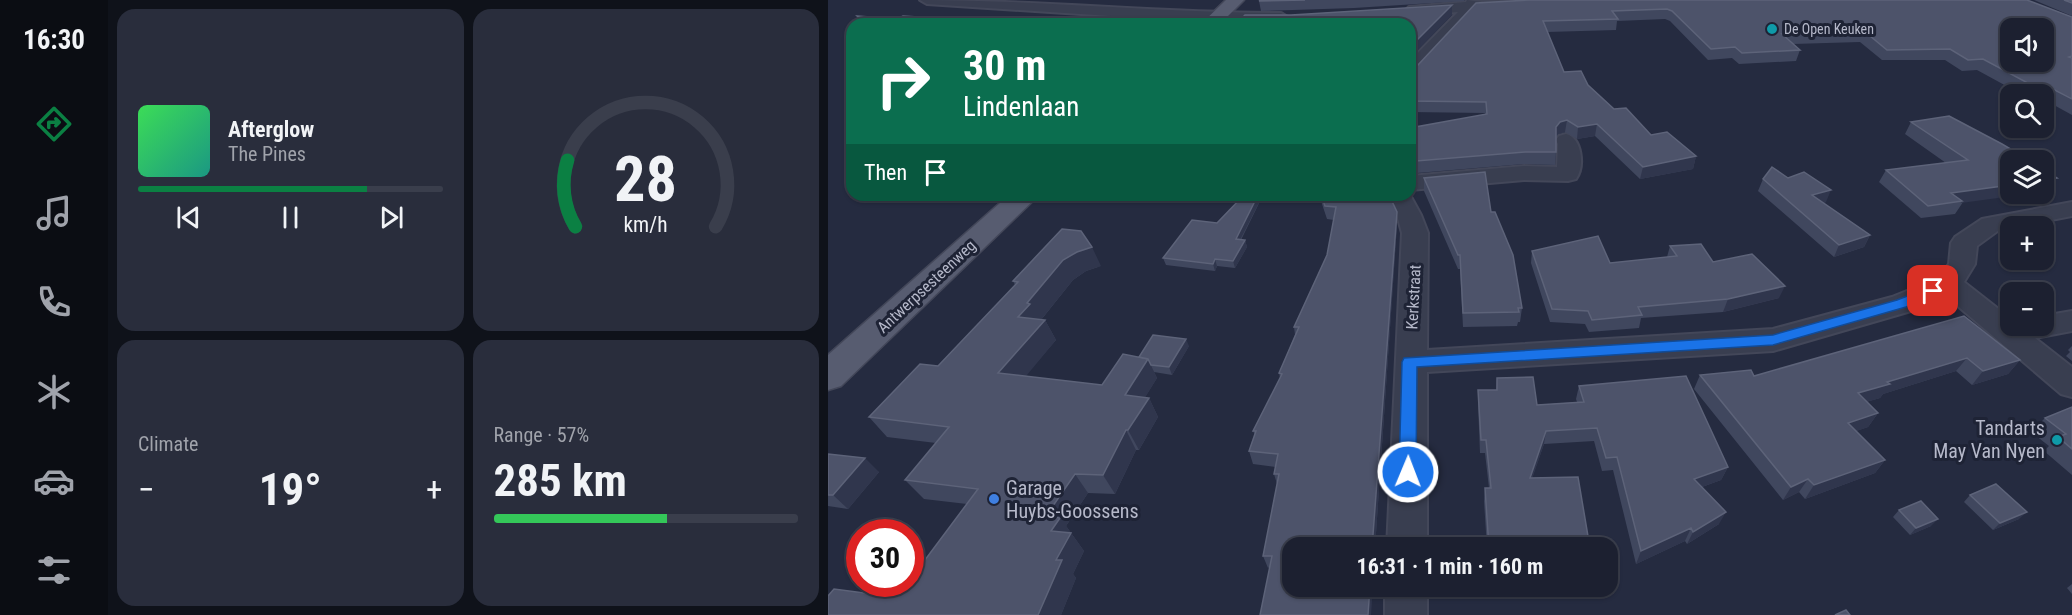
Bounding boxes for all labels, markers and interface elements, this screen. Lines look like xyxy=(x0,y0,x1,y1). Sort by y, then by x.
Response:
map controls xyxy=(2000,18,2054,336)
button: sound xyxy=(2000,18,2054,72)
place label: De Open Keuken xyxy=(1784,21,1874,37)
marker: De Open Keuken xyxy=(1765,22,1779,36)
text: 16:30 xyxy=(23,24,85,56)
text: 30 m xyxy=(963,41,1046,90)
icon: right xyxy=(864,42,942,120)
button: search xyxy=(2000,84,2054,138)
text: Lindenlaan xyxy=(963,91,1079,123)
icon: directions xyxy=(33,103,75,145)
text: Afterglow xyxy=(228,117,314,142)
text: The Pines xyxy=(228,142,306,166)
text: 28 xyxy=(614,143,677,216)
button: layers xyxy=(2000,150,2054,204)
icon: arrive xyxy=(919,156,952,189)
text: Then xyxy=(864,160,907,185)
icon: music xyxy=(33,192,75,234)
icon: previous xyxy=(172,201,205,234)
icon: pause xyxy=(274,201,307,234)
icon: next xyxy=(375,201,408,234)
text: km/h xyxy=(624,212,668,237)
button: + xyxy=(2000,216,2054,270)
street label: Antwerpsesteenweg xyxy=(873,236,980,337)
street label: Kerkstraat xyxy=(1402,264,1425,330)
pin xyxy=(1907,265,1958,316)
icon: arrive xyxy=(1916,274,1949,307)
icon: phone xyxy=(33,281,75,323)
button: − xyxy=(2000,282,2054,336)
icon: climate xyxy=(33,371,75,413)
place label: Tandarts May Van Nyen xyxy=(1933,416,2045,463)
text: Range · 57% xyxy=(494,423,589,447)
text: Climate xyxy=(138,432,198,456)
marker: Tandarts May Van Nyen xyxy=(2050,433,2064,447)
position arrow xyxy=(1376,440,1440,504)
text: 285 km xyxy=(494,454,627,507)
icon: car xyxy=(33,460,75,502)
text: 19° xyxy=(259,463,322,516)
text: − xyxy=(138,470,155,509)
text: + xyxy=(426,470,442,509)
place label: Garage Huybs-Goossens xyxy=(1006,476,1139,523)
marker: Garage Huybs-Goossens xyxy=(987,492,1001,506)
speed limit sign: 30 xyxy=(846,519,924,597)
icon: filters xyxy=(33,549,75,591)
text: 16:31 · 1 min · 160 m xyxy=(1357,554,1543,579)

